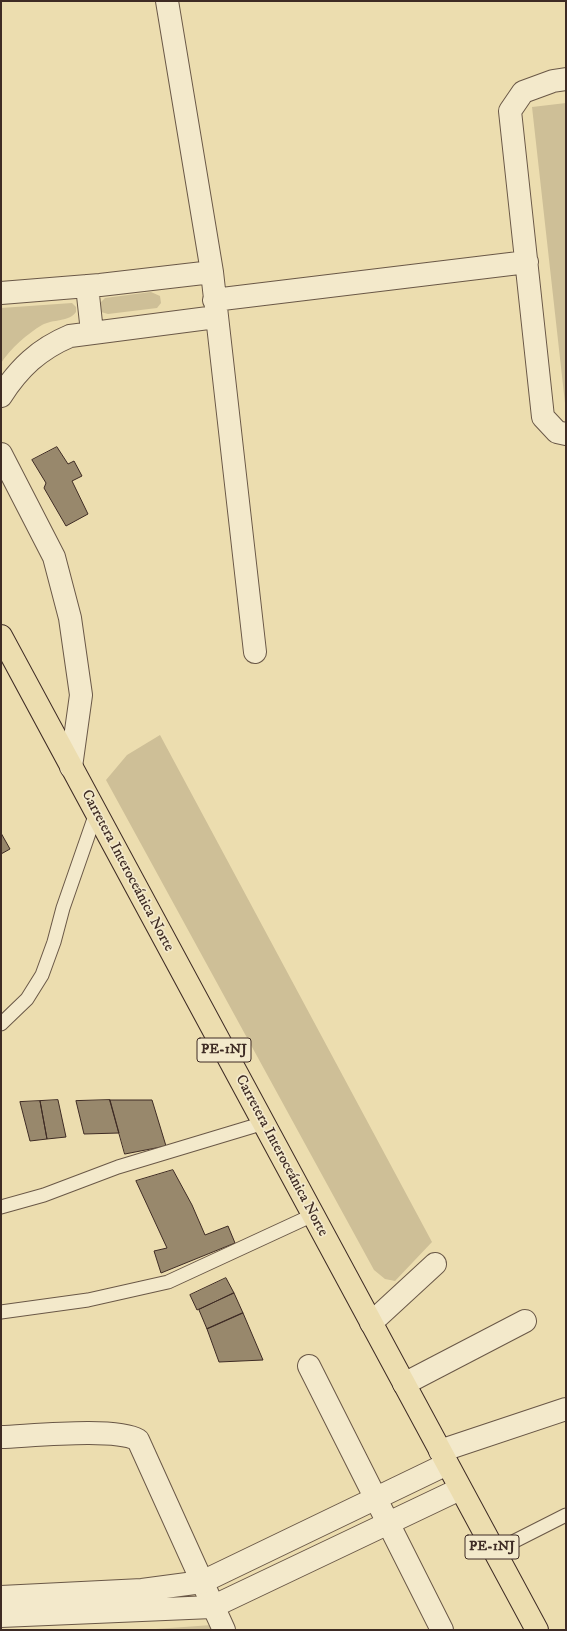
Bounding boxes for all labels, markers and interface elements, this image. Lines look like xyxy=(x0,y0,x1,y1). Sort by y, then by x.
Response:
street label: Carretera Interoceánica Norte xyxy=(77,787,177,955)
road number: PE-1NJ xyxy=(197,1038,251,1062)
street label: Carretera Interoceánica Norte xyxy=(231,1072,331,1240)
road number: PE-1NJ xyxy=(465,1535,519,1559)

